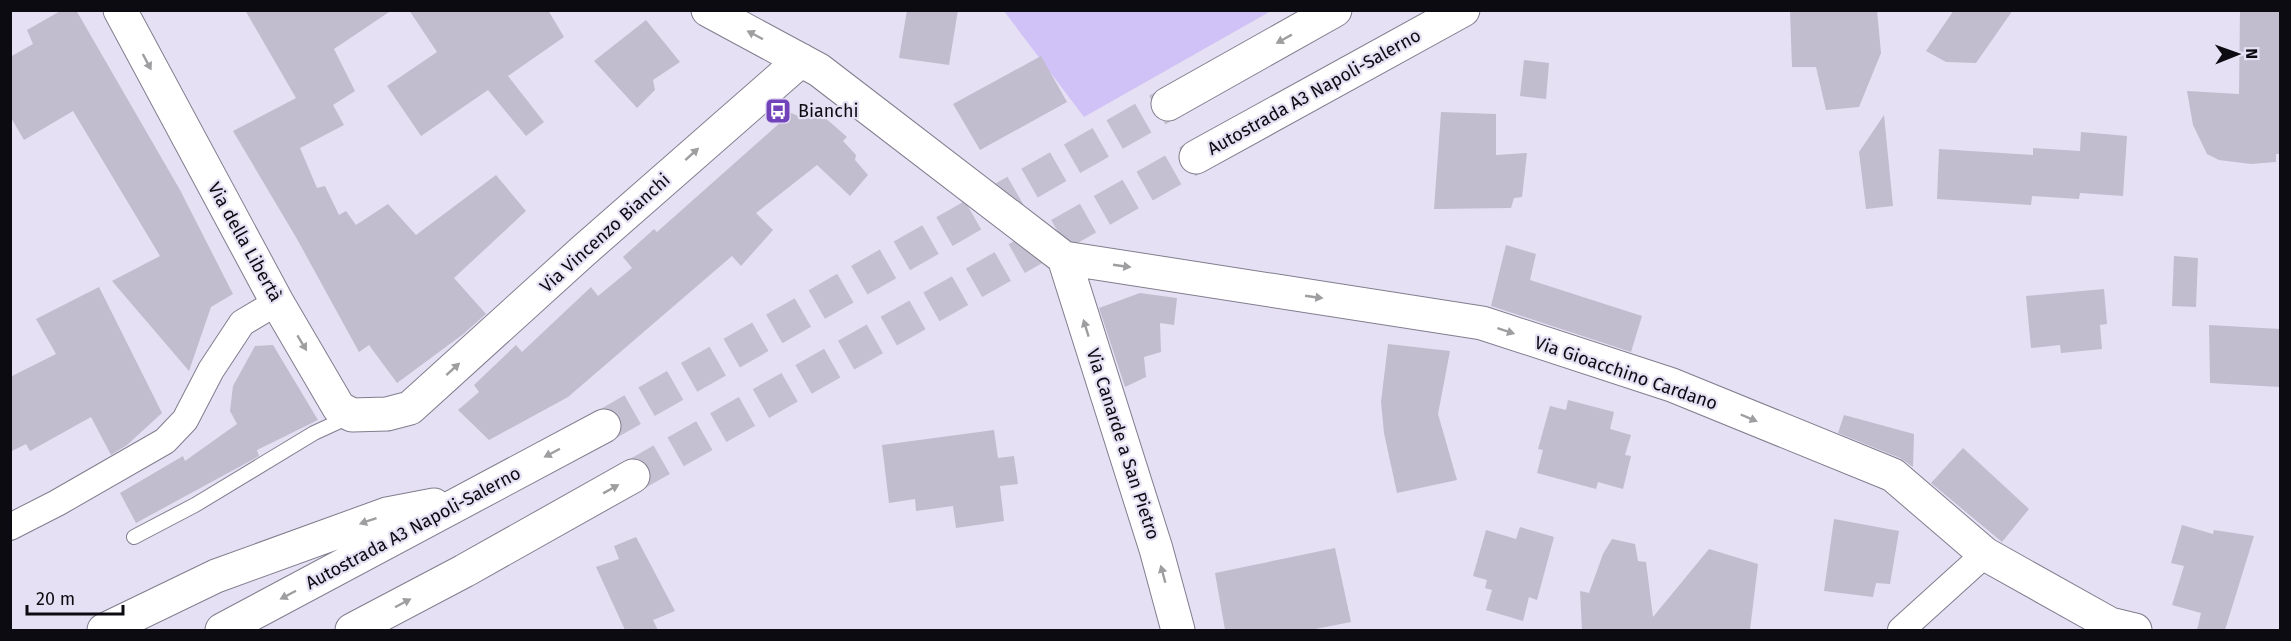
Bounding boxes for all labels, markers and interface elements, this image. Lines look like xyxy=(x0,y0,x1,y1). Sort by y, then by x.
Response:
street label: Autostrada A3 Napoli-Salerno xyxy=(1203,24,1425,160)
north arrow xyxy=(2207,24,2267,84)
one-way arrow xyxy=(746,30,763,40)
one-way arrow xyxy=(1275,34,1292,44)
text: N xyxy=(2242,48,2261,59)
one-way arrow xyxy=(142,54,152,71)
bus stop icon: Bianchi xyxy=(763,96,793,126)
place label: Bianchi xyxy=(798,100,859,122)
one-way arrow xyxy=(685,147,700,161)
street label: Via Vincenzo Bianchi xyxy=(535,169,675,297)
street label: Via della Libertà xyxy=(203,179,287,305)
one-way arrow xyxy=(1112,261,1131,270)
one-way arrow xyxy=(1305,292,1324,301)
one-way arrow xyxy=(1081,319,1090,337)
one-way arrow xyxy=(1497,327,1515,337)
street label: Via Gioacchino Cardano xyxy=(1532,331,1720,415)
one-way arrow xyxy=(296,335,307,351)
street label: Via Canarde a San Pietro xyxy=(1082,346,1164,542)
one-way arrow xyxy=(446,362,461,376)
one-way arrow xyxy=(1740,413,1758,423)
one-way arrow xyxy=(543,448,560,458)
street label: Autostrada A3 Napoli-Salerno xyxy=(302,462,524,594)
one-way arrow xyxy=(603,483,619,494)
one-way arrow xyxy=(358,516,376,526)
one-way arrow xyxy=(1158,565,1167,583)
scale bar xyxy=(27,578,123,616)
text: 20 m xyxy=(36,588,75,610)
one-way arrow xyxy=(279,590,296,600)
one-way arrow xyxy=(395,598,412,608)

